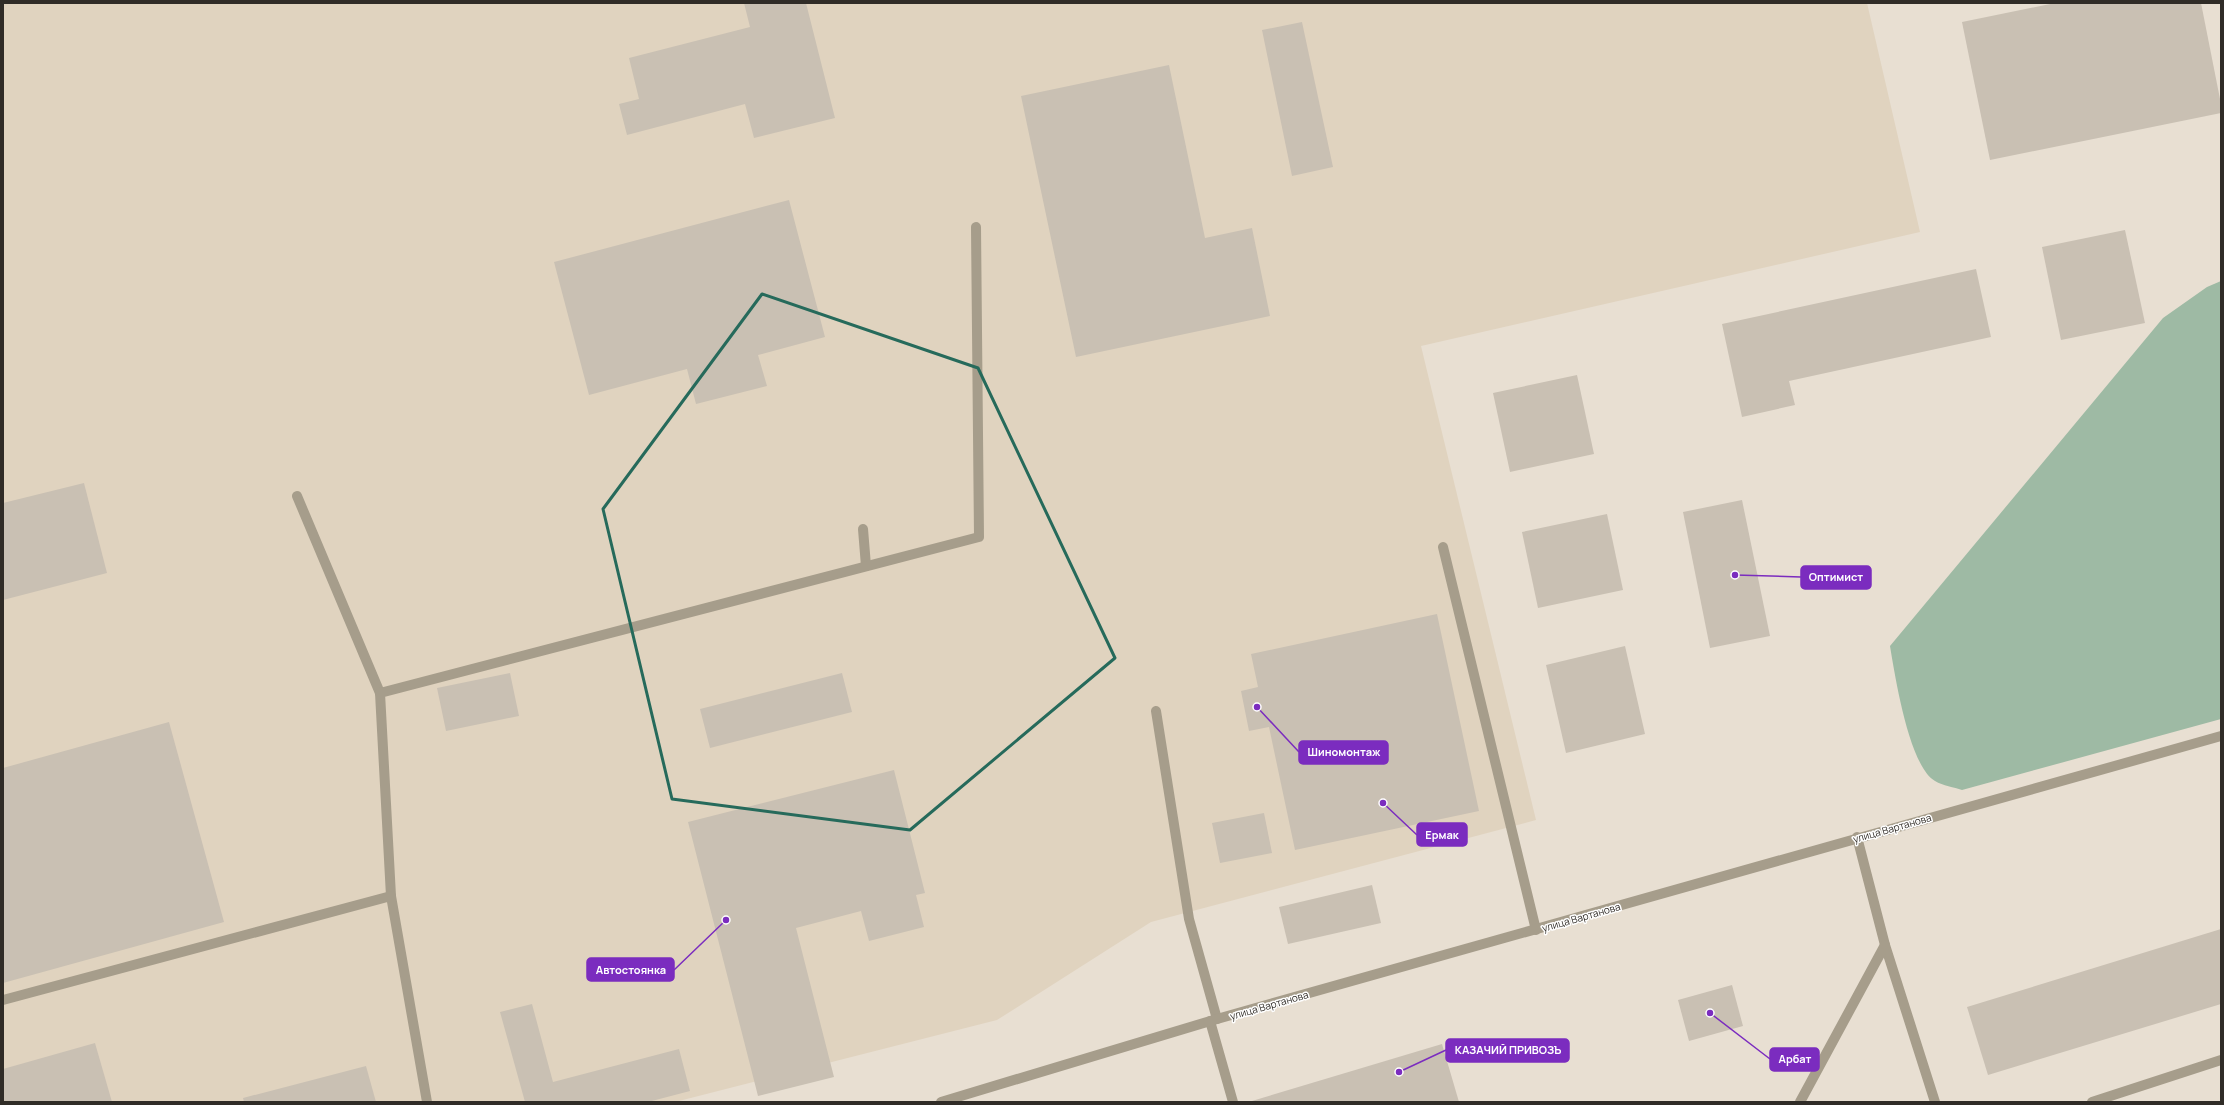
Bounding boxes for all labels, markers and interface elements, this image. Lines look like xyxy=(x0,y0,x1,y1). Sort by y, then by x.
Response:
callout: Оптимист xyxy=(1801,566,1871,589)
text: Оптимист xyxy=(1809,569,1863,584)
callout: Шиномонтаж xyxy=(1299,741,1388,764)
text: Шиномонтаж xyxy=(1308,744,1381,759)
street label: улица Вартанова xyxy=(1851,810,1933,846)
callout: Ермак xyxy=(1417,823,1467,846)
text: Ермак xyxy=(1425,827,1460,842)
street label: улица Вартанова xyxy=(1540,899,1622,935)
callout: Автостоянка xyxy=(587,958,674,981)
text: Автостоянка xyxy=(596,962,666,977)
street label: улица Вартанова xyxy=(1228,987,1310,1023)
callout: КАЗАЧИЙ ПРИВОЗЪ xyxy=(1446,1039,1569,1062)
text: КАЗАЧИЙ ПРИВОЗЪ xyxy=(1455,1042,1561,1057)
callout: Арбат xyxy=(1770,1048,1819,1071)
text: Арбат xyxy=(1779,1051,1812,1066)

